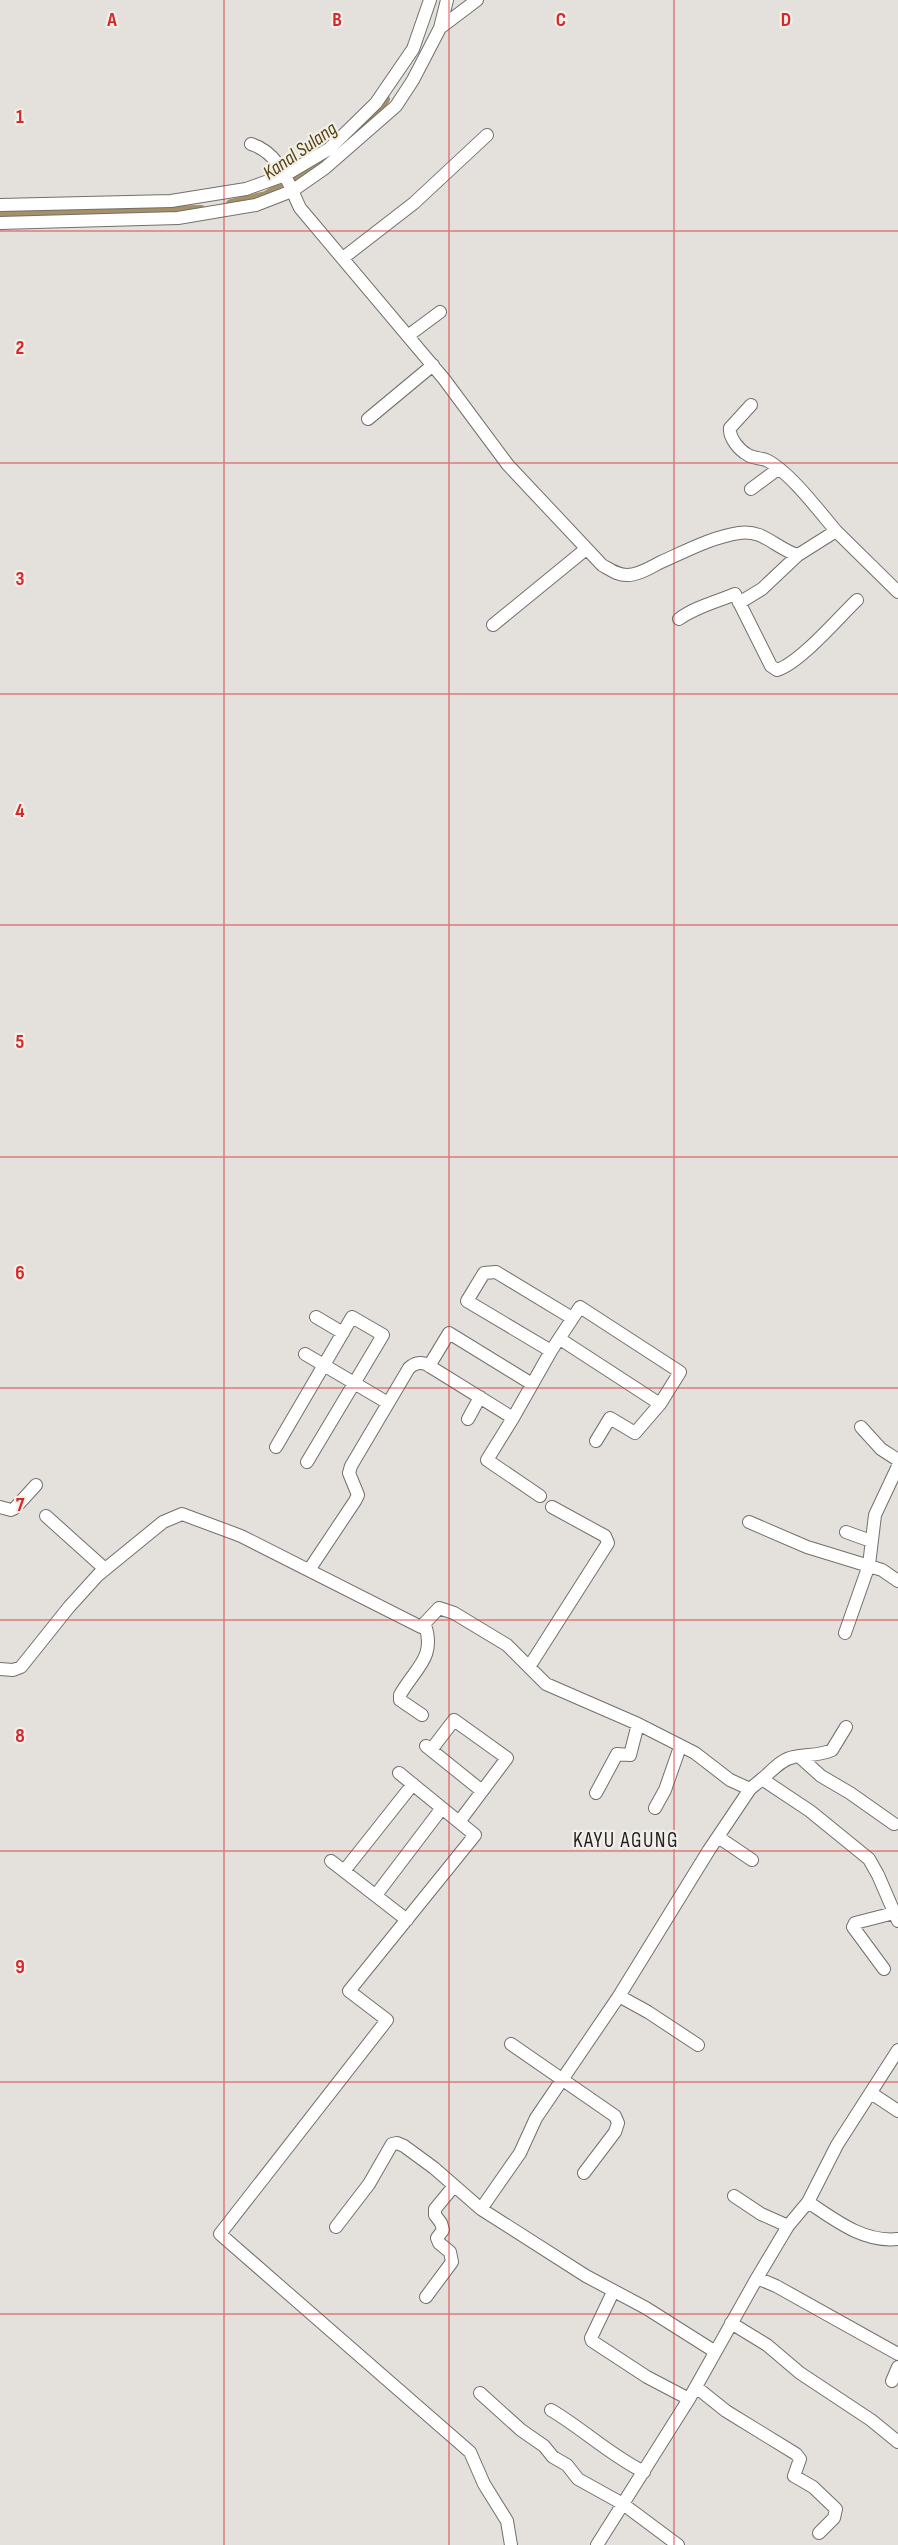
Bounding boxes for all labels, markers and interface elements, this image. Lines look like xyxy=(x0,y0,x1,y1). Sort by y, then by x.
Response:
text: A xyxy=(106,8,117,32)
text: B xyxy=(332,8,342,32)
text: C xyxy=(556,8,566,32)
text: D xyxy=(781,8,791,32)
text: 1 xyxy=(16,105,24,129)
water label: Kanal Sulang xyxy=(258,117,342,185)
text: 2 xyxy=(16,336,24,360)
text: 3 xyxy=(16,567,25,591)
text: 4 xyxy=(15,799,25,823)
text: 5 xyxy=(16,1030,25,1054)
text: 6 xyxy=(15,1261,25,1285)
text: 7 xyxy=(16,1493,25,1517)
text: 8 xyxy=(15,1724,25,1748)
district label: KAYU AGUNG xyxy=(573,1828,679,1853)
text: 9 xyxy=(15,1955,25,1979)

